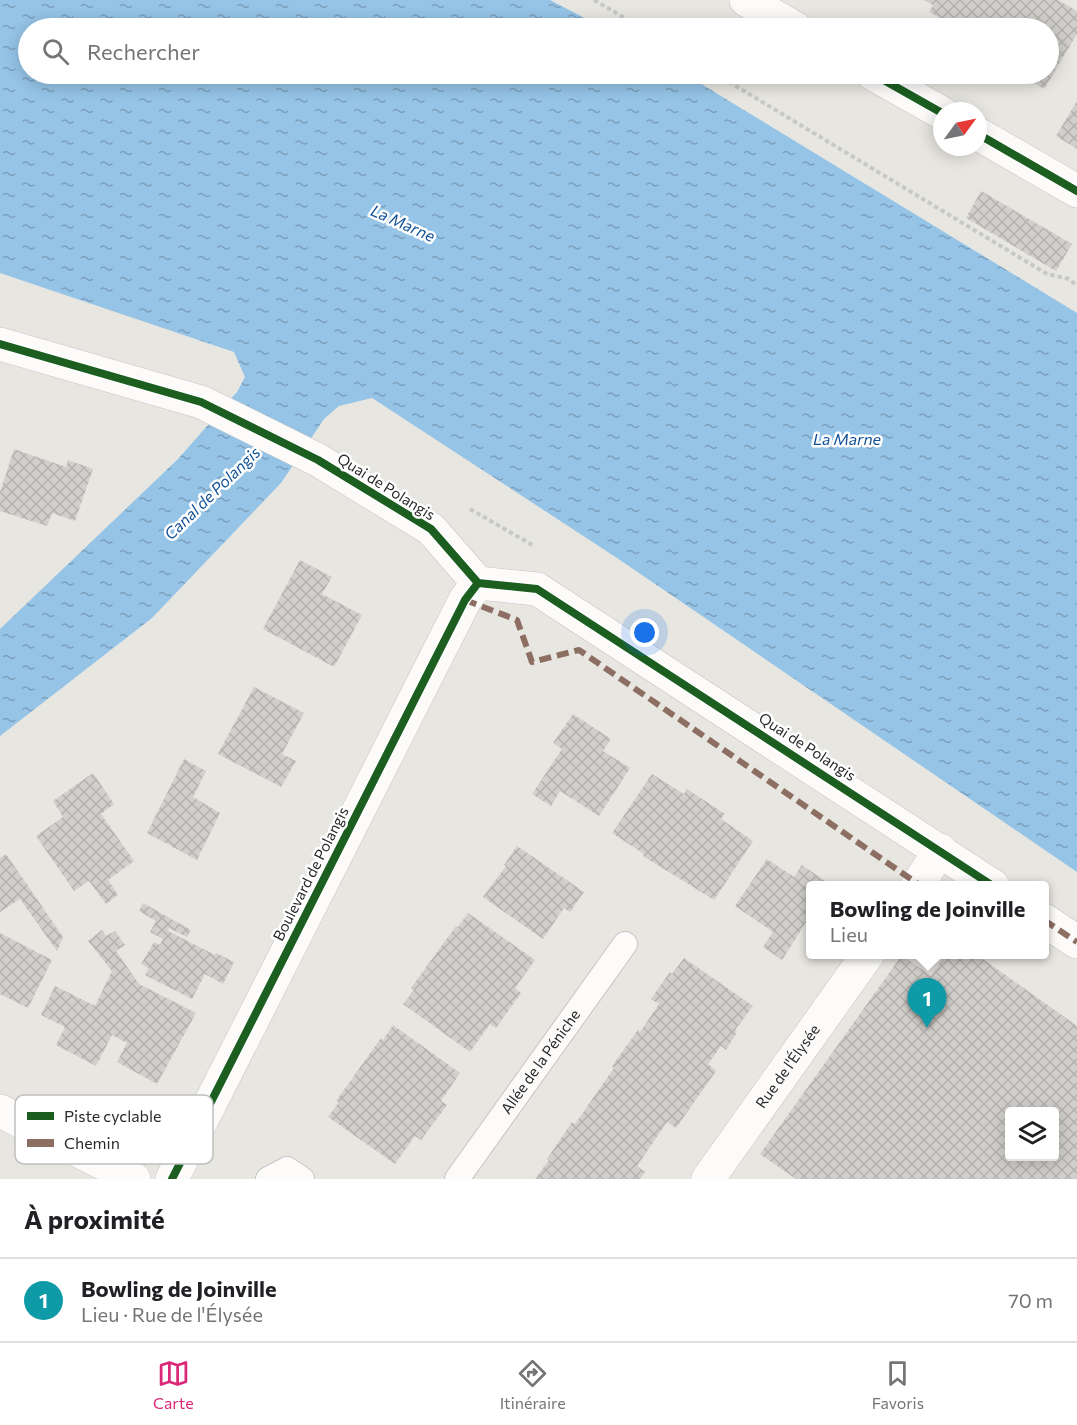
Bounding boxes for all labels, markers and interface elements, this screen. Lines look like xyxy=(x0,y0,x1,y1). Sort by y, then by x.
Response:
search box xyxy=(18,18,1059,84)
icon: search xyxy=(39,35,72,68)
text: Rechercher xyxy=(87,38,200,65)
north arrow xyxy=(933,102,987,156)
water label: La Marne xyxy=(368,200,439,245)
water label: La Marne xyxy=(813,429,882,448)
water label: Canal de Polangis xyxy=(160,442,263,543)
street label: Quai de Polangis xyxy=(334,449,439,524)
your location xyxy=(630,618,659,647)
street label: Quai de Polangis xyxy=(756,708,859,784)
street label: Boulevard de Polangis xyxy=(269,803,352,943)
popup xyxy=(806,881,1049,959)
text: Bowling de Joinville xyxy=(830,895,1025,922)
text: Lieu xyxy=(830,922,868,946)
pin: 1 xyxy=(908,978,946,1028)
street label: Allée de la Péniche xyxy=(496,1005,583,1117)
street label: Rue de l'Élysée xyxy=(751,1021,823,1111)
legend xyxy=(15,1095,213,1164)
text: Piste cyclable xyxy=(64,1106,162,1125)
map controls xyxy=(1005,1107,1059,1161)
button: layers xyxy=(1005,1107,1059,1161)
text: Chemin xyxy=(64,1133,120,1152)
text: À proximité xyxy=(24,1203,165,1234)
text: Bowling de Joinville xyxy=(81,1275,277,1302)
text: 1 xyxy=(39,1288,48,1312)
text: 70 m xyxy=(1008,1288,1053,1312)
text: Lieu · Rue de l'Élysée xyxy=(81,1302,263,1326)
tab: Carte xyxy=(153,1357,194,1412)
tab: Itinéraire xyxy=(500,1357,566,1412)
tab: Favoris xyxy=(872,1357,924,1412)

